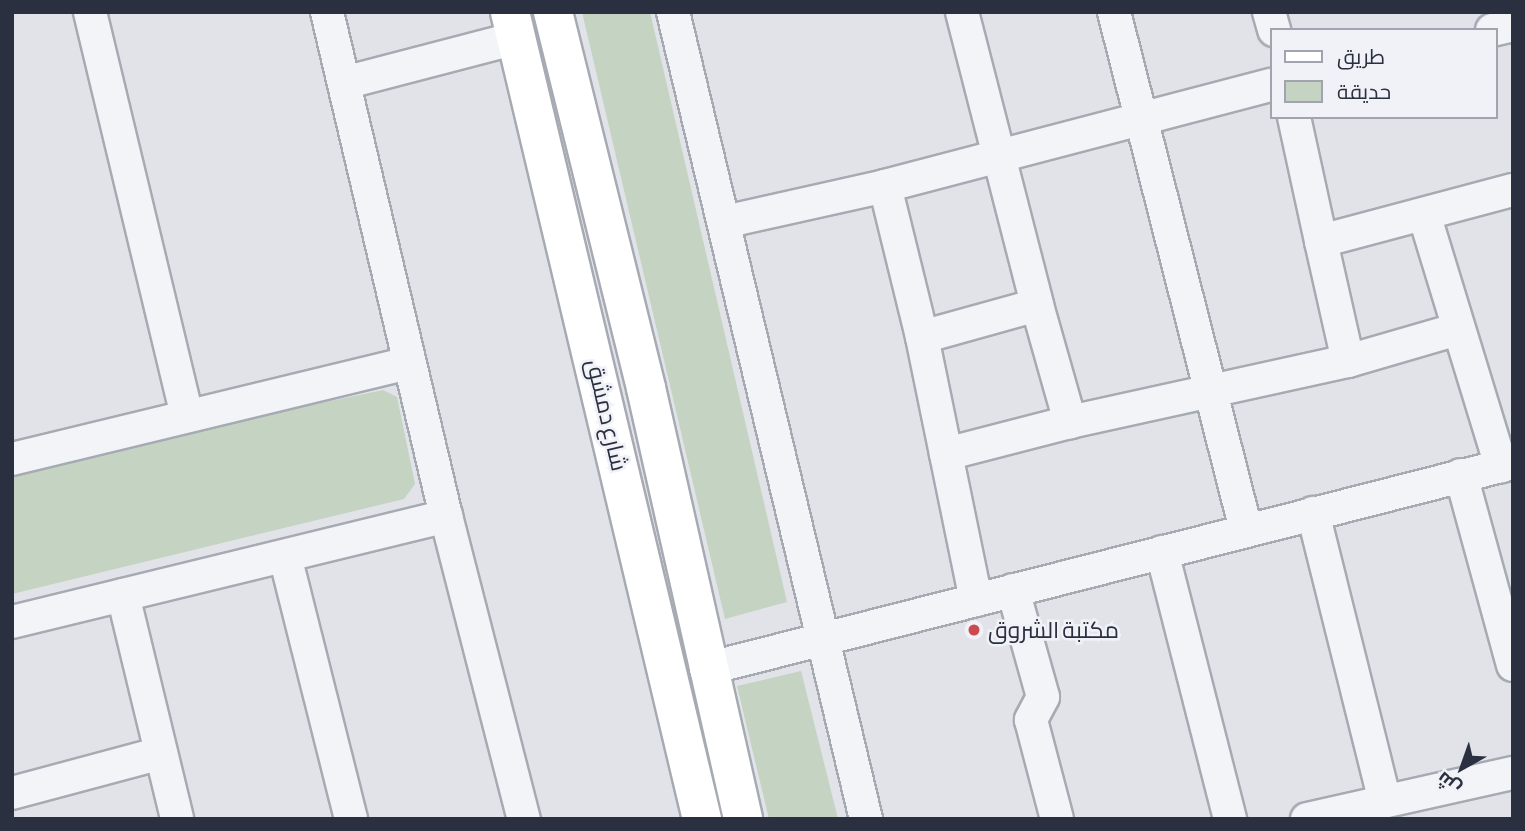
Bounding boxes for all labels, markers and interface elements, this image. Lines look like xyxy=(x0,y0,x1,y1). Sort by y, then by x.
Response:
legend xyxy=(1270,28,1497,119)
text: طريق xyxy=(1337,44,1385,68)
text: حديقة xyxy=(1337,79,1391,103)
street label: شارع دمشق xyxy=(581,356,633,474)
place label: مكتبة الشروق xyxy=(988,616,1119,644)
marker: مكتبة الشروق xyxy=(966,622,982,638)
north arrow xyxy=(1427,733,1497,803)
text: ش xyxy=(1432,768,1465,800)

